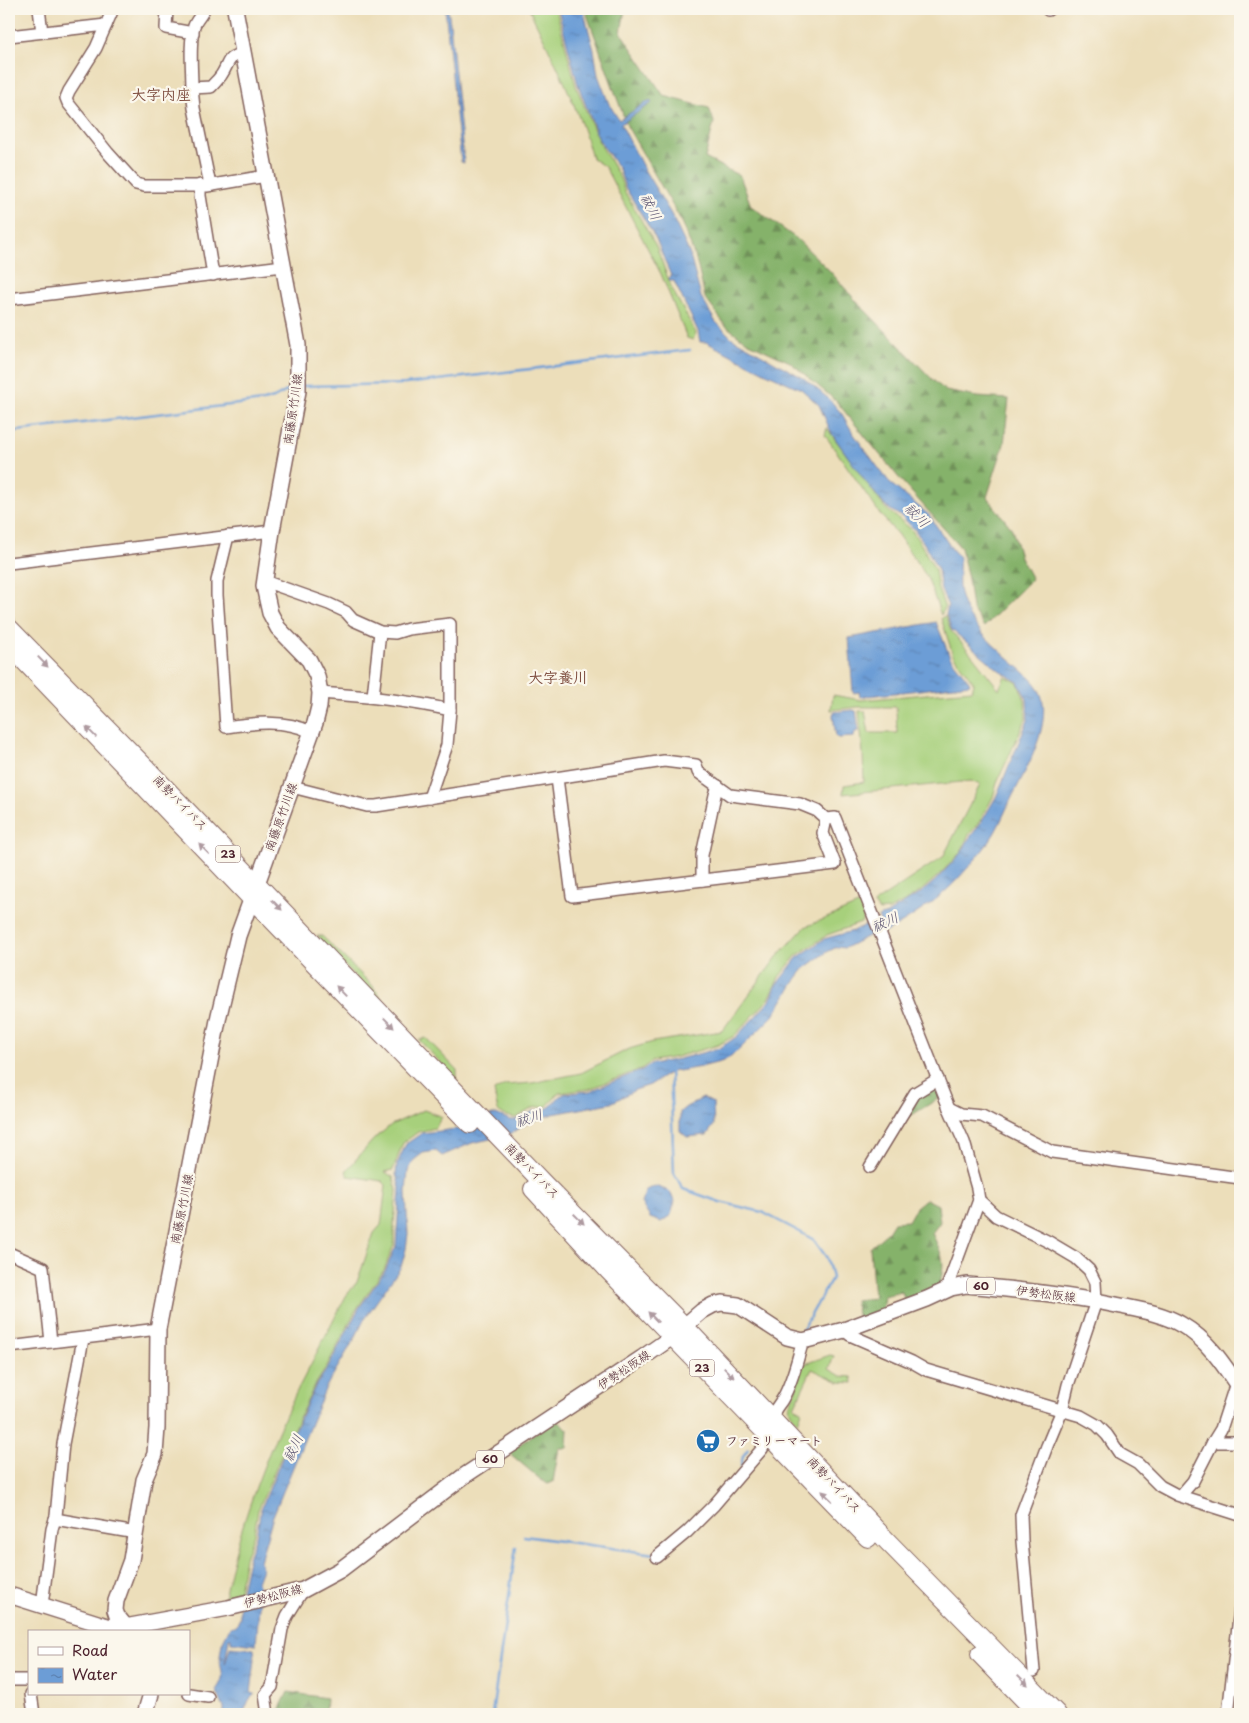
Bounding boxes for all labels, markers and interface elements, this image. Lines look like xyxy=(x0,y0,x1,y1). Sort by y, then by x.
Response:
district label: 大字内座 xyxy=(131,82,191,105)
water label: 祓川 xyxy=(636,190,667,224)
street label: 南藤原竹川線 xyxy=(278,372,306,446)
water label: 祓川 xyxy=(900,497,935,532)
one-way arrow xyxy=(37,656,49,668)
district label: 大字養川 xyxy=(528,665,588,688)
one-way arrow xyxy=(85,726,97,738)
street label: 南勢バイパス xyxy=(149,770,212,834)
street label: 南藤原竹川線 xyxy=(259,780,301,854)
one-way arrow xyxy=(198,844,210,856)
road number: 23 xyxy=(216,846,240,862)
one-way arrow xyxy=(271,899,283,911)
water label: 祓川 xyxy=(868,906,902,937)
one-way arrow xyxy=(335,986,347,998)
one-way arrow xyxy=(383,1017,395,1029)
water label: 祓川 xyxy=(512,1103,545,1132)
street label: 南勢バイパス xyxy=(501,1138,564,1202)
street label: 南藤原竹川線 xyxy=(165,1172,197,1246)
one-way arrow xyxy=(573,1213,585,1225)
road number: 60 xyxy=(967,1278,995,1294)
street label: 伊勢松阪線 xyxy=(1015,1280,1077,1306)
one-way arrow xyxy=(647,1311,659,1323)
street label: 伊勢松阪線 xyxy=(594,1345,653,1393)
road number: 23 xyxy=(690,1360,714,1376)
one-way arrow xyxy=(723,1367,735,1379)
supermarket icon: ファミリーマート xyxy=(695,1428,721,1454)
water label: 祓川 xyxy=(277,1431,308,1465)
place label: ファミリーマート xyxy=(726,1431,822,1449)
road number: 60 xyxy=(476,1450,504,1468)
street label: 南勢バイパス xyxy=(804,1452,866,1517)
one-way arrow xyxy=(821,1491,833,1503)
street label: 伊勢松阪線 xyxy=(241,1579,304,1611)
legend xyxy=(28,1630,190,1696)
text: Road xyxy=(72,1638,108,1661)
text: Water xyxy=(72,1662,117,1685)
one-way arrow xyxy=(1017,1674,1029,1686)

